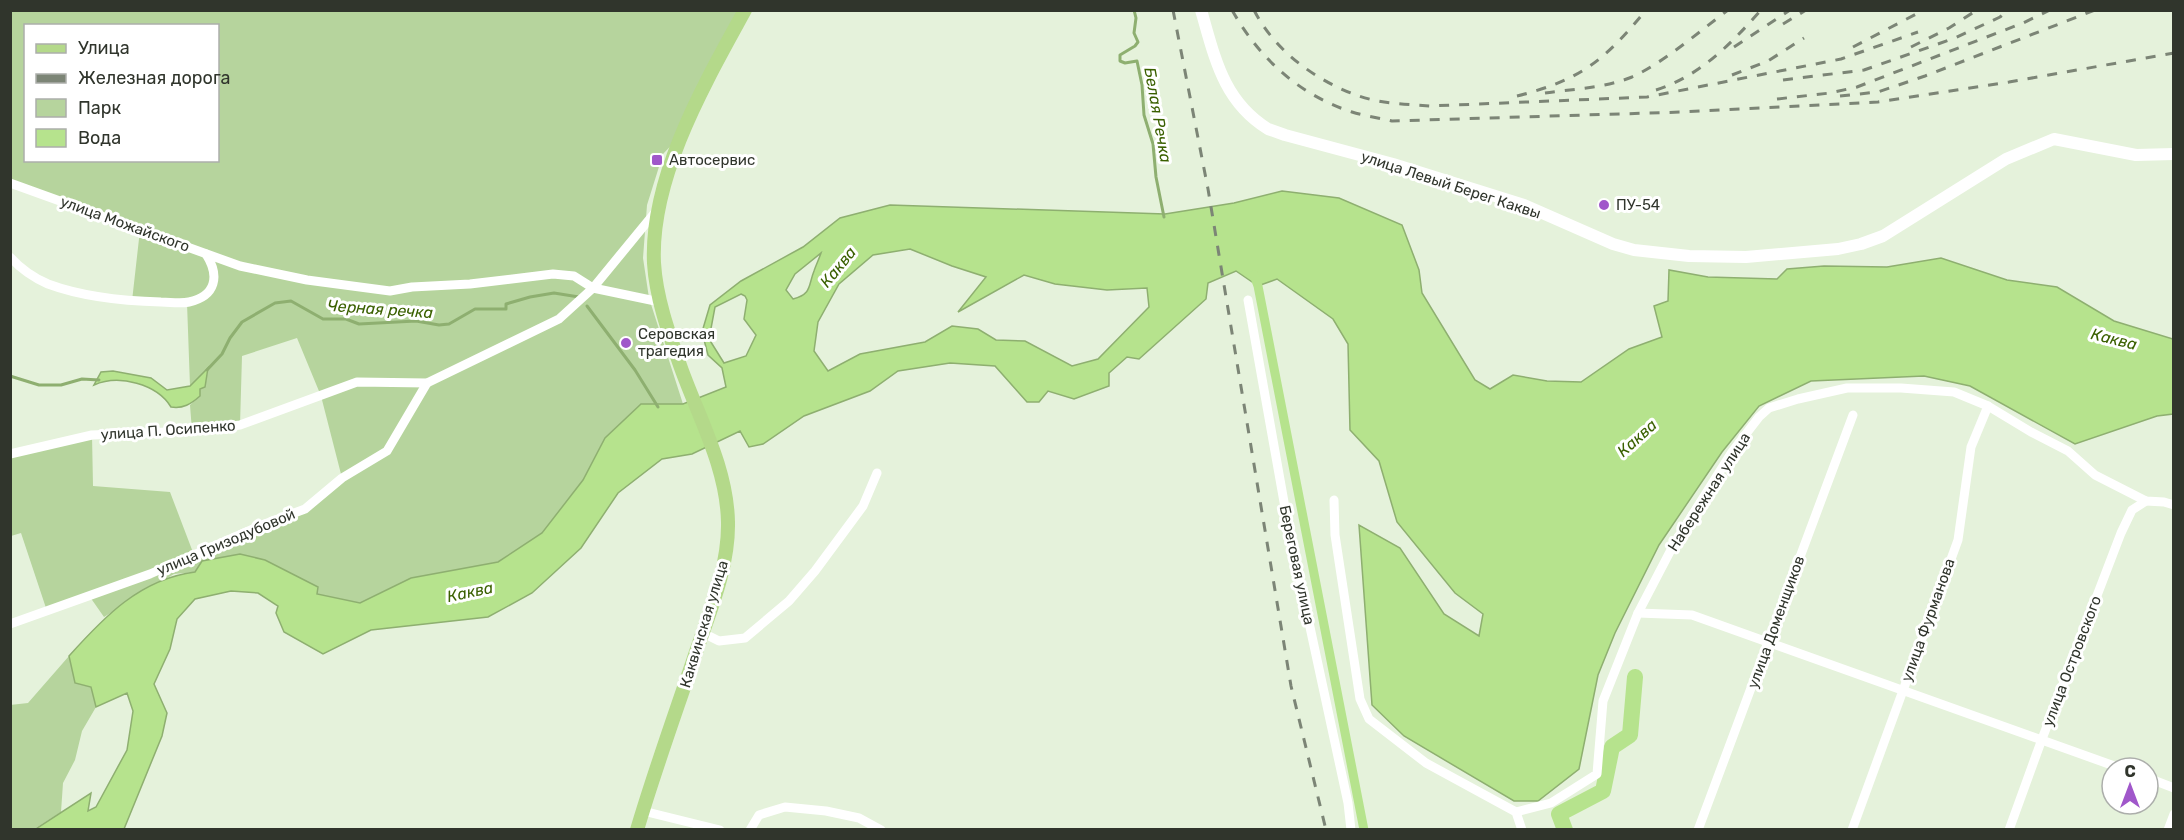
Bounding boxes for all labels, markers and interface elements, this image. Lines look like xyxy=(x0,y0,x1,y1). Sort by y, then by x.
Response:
legend xyxy=(24,24,219,162)
text: Улица xyxy=(78,37,130,59)
water label: Белая Речка xyxy=(1140,66,1176,164)
text: Железная дорога xyxy=(78,67,231,89)
text: Парк xyxy=(78,97,122,119)
text: Вода xyxy=(78,127,121,149)
street label: улица Левый Берег Каквы xyxy=(1359,147,1543,223)
place label: Автосервис xyxy=(669,151,755,169)
marker: Автосервис xyxy=(650,153,664,167)
street label: улица Можайского xyxy=(58,192,192,256)
place label: ПУ-54 xyxy=(1616,196,1660,214)
marker: ПУ-54 xyxy=(1597,198,1611,212)
water label: Каква xyxy=(816,243,860,291)
water label: Черная речка xyxy=(326,296,434,322)
water label: Каква xyxy=(2089,324,2139,354)
place label: Серовская трагедия xyxy=(638,325,715,360)
marker: Серовская трагедия xyxy=(619,336,633,350)
water label: Каква xyxy=(1613,415,1661,461)
street label: улица П. Осипенко xyxy=(100,416,236,444)
street label: Набережная улица xyxy=(1664,429,1754,555)
street label: Береговая улица xyxy=(1276,503,1318,627)
street label: улица Гризодубовой xyxy=(154,505,298,579)
street label: улица Доменщиков xyxy=(1744,553,1808,691)
street label: улица Фурманова xyxy=(1897,556,1959,684)
street label: Каквинская улица xyxy=(676,558,732,690)
water label: Каква xyxy=(445,578,495,606)
street label: улица Островского xyxy=(2039,593,2105,729)
north arrow xyxy=(2100,756,2160,816)
text: С xyxy=(2124,762,2136,781)

